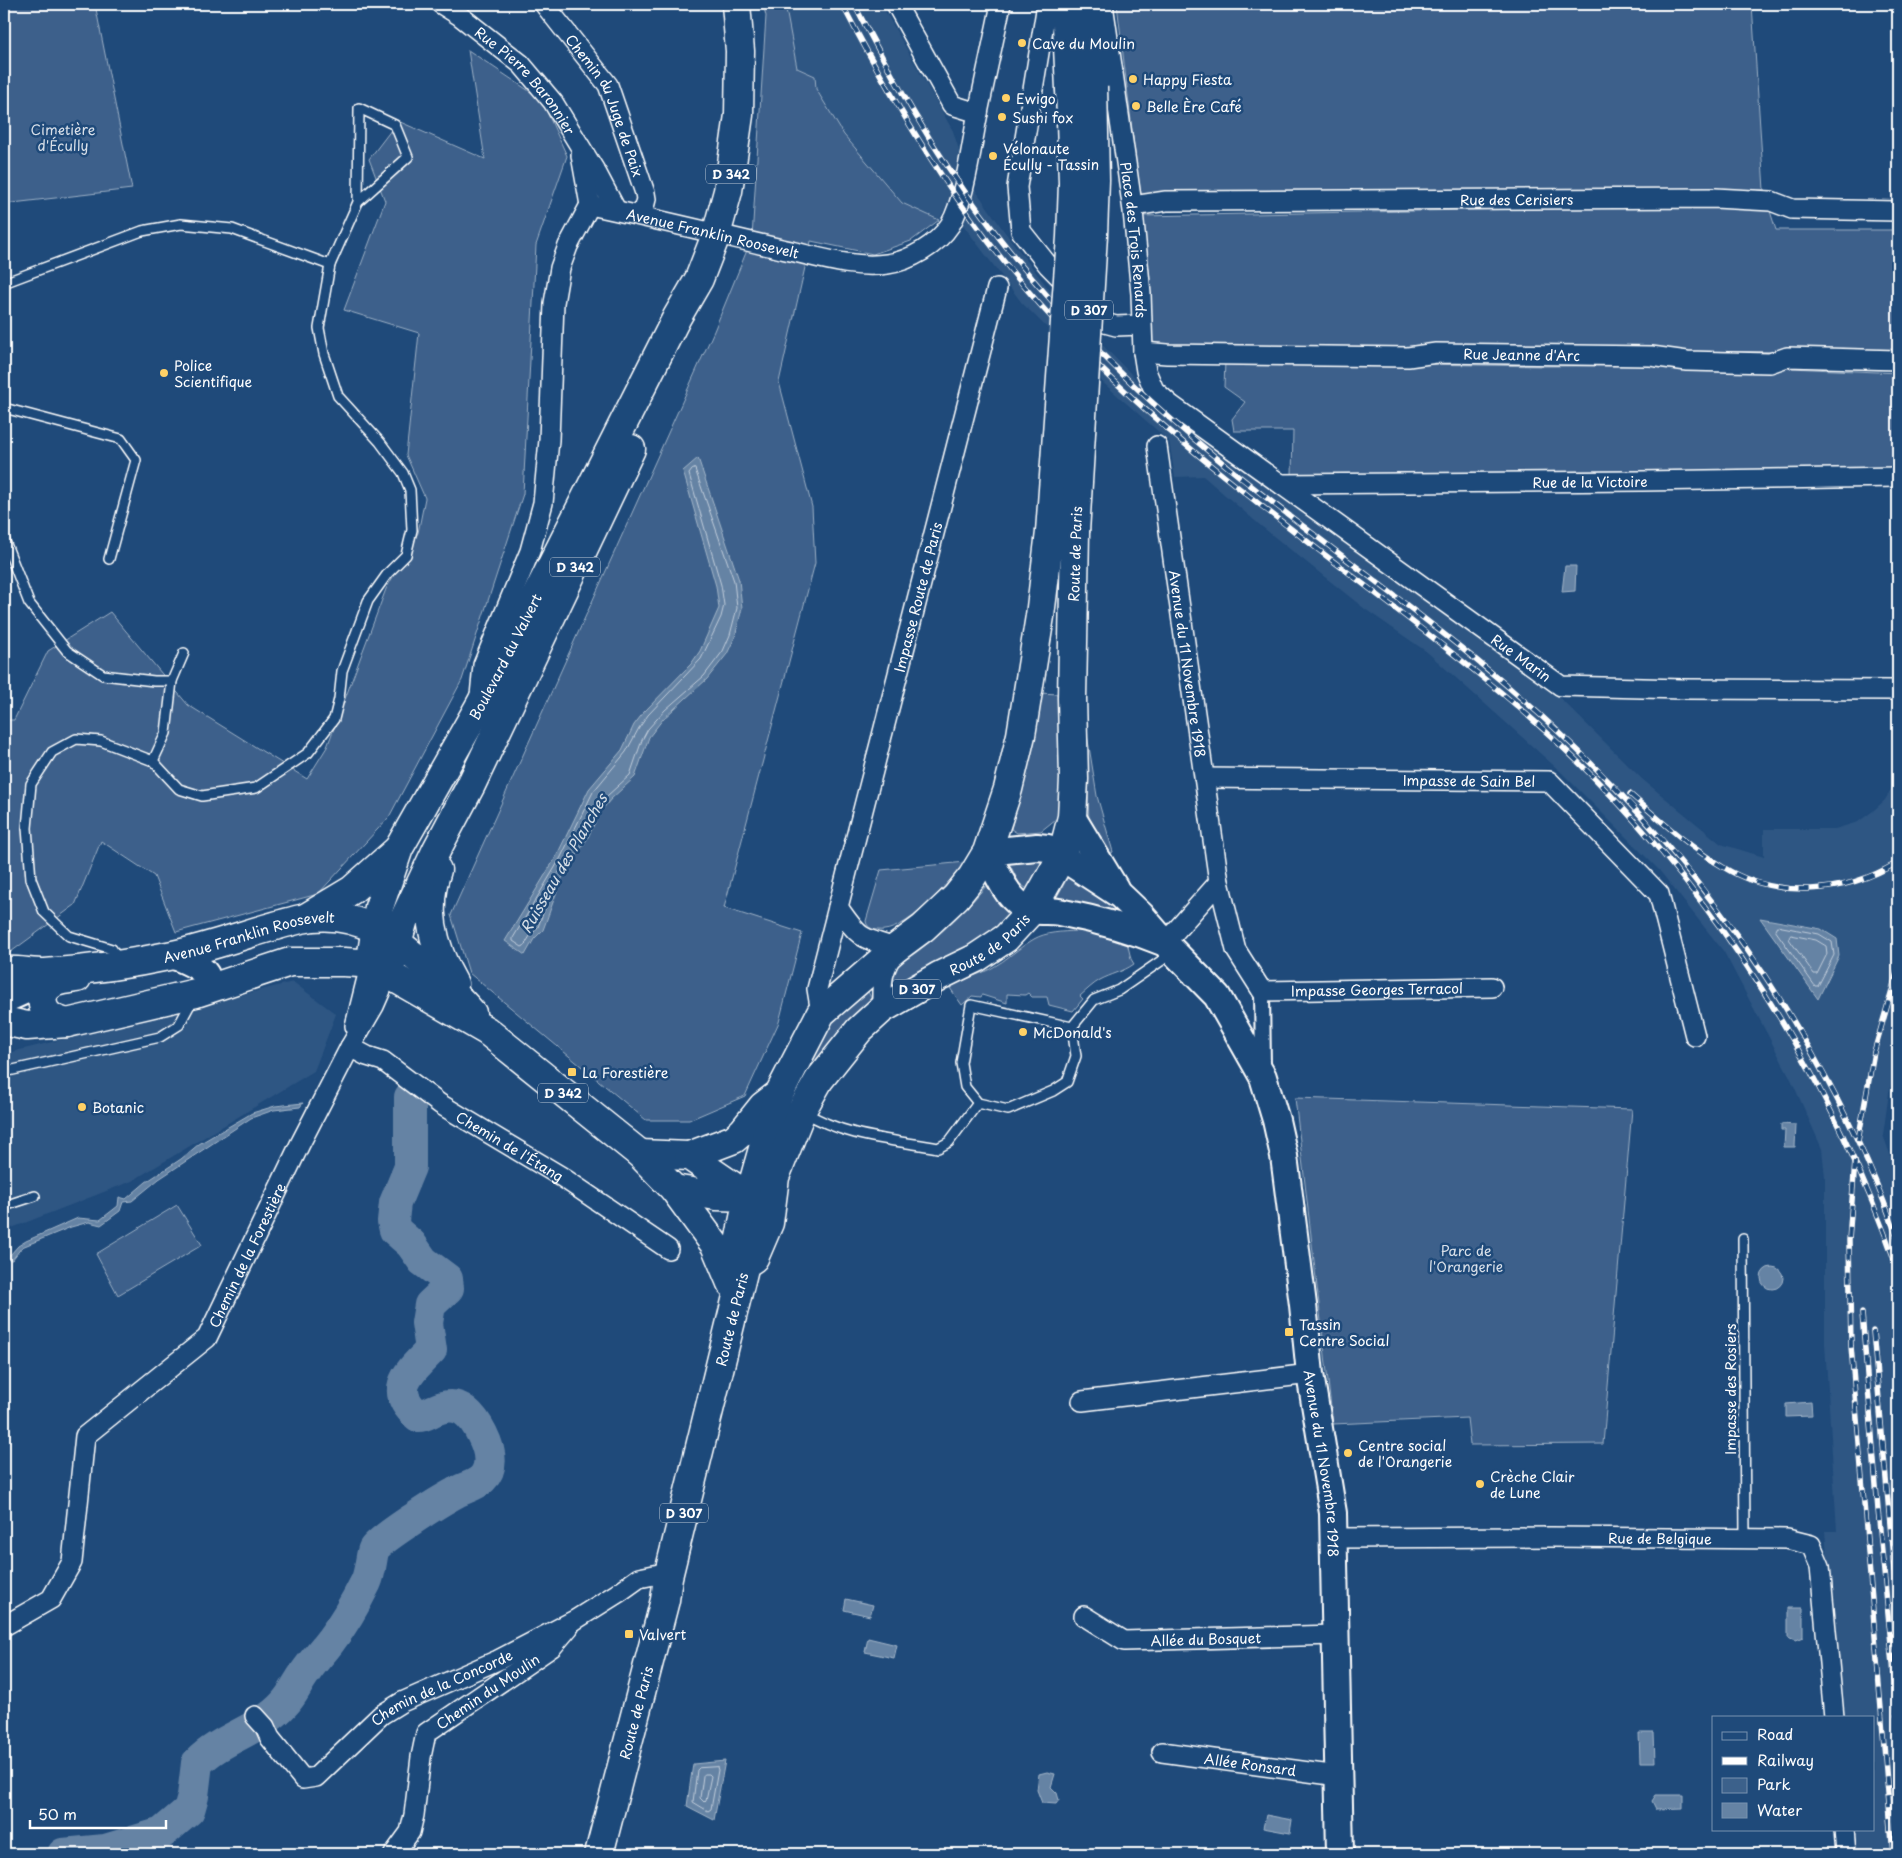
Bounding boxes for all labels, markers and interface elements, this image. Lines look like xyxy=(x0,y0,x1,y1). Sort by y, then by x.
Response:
street label: Rue Pierre Baronnier xyxy=(471,21,581,139)
street label: Chemin du Juge de Paix xyxy=(561,29,649,179)
place label: Cave du Moulin xyxy=(1032,33,1135,54)
marker: Cave du Moulin xyxy=(1016,37,1028,49)
place label: Happy Fiesta xyxy=(1143,69,1232,90)
marker: Happy Fiesta xyxy=(1127,73,1139,85)
place label: Ewigo xyxy=(1016,88,1056,109)
marker: Ewigo xyxy=(1000,92,1012,104)
place label: Belle Ère Café xyxy=(1146,96,1242,117)
marker: Belle Ère Café xyxy=(1130,100,1142,112)
place label: Sushi fox xyxy=(1012,107,1073,128)
marker: Sushi fox xyxy=(996,111,1008,123)
park label: Cimetière d'Écully xyxy=(31,119,96,156)
place label: Vélonaute Écully - Tassin xyxy=(1003,138,1099,175)
marker: Vélonaute Écully - Tassin xyxy=(987,150,999,162)
street label: Place des Trois Renards xyxy=(1115,160,1152,318)
road number: D 342 xyxy=(706,164,756,183)
street label: Rue des Cerisiers xyxy=(1460,188,1573,210)
street label: Avenue Franklin Roosevelt xyxy=(625,203,801,263)
road number: D 307 xyxy=(1065,300,1113,320)
street label: Rue Jeanne d'Arc xyxy=(1463,343,1580,366)
place label: Police Scientifique xyxy=(174,355,253,392)
marker: Police Scientifique xyxy=(158,367,170,379)
street label: Rue de la Victoire xyxy=(1532,470,1648,492)
street label: Route de Paris xyxy=(1063,506,1087,602)
street label: Impasse Route de Paris xyxy=(888,520,947,674)
road number: D 342 xyxy=(550,558,600,576)
street label: Avenue du 11 Novembre 1918 xyxy=(1164,569,1212,759)
street label: Boulevard du Valvert xyxy=(463,589,547,723)
street label: Rue Marin xyxy=(1487,629,1556,686)
street label: Impasse de Sain Bel xyxy=(1403,769,1535,791)
water label: Ruisseau des Planches xyxy=(514,788,613,937)
street label: Avenue Franklin Roosevelt xyxy=(161,906,336,967)
street label: Route de Paris xyxy=(945,908,1035,980)
street label: Impasse Georges Terracol xyxy=(1291,977,1463,1001)
road number: D 307 xyxy=(893,980,941,999)
place label: McDonald's xyxy=(1033,1022,1112,1043)
marker: McDonald's xyxy=(1017,1026,1029,1038)
place label: La Forestière xyxy=(582,1062,669,1083)
marker: La Forestière xyxy=(566,1066,578,1078)
road number: D 342 xyxy=(538,1084,588,1102)
place label: Botanic xyxy=(92,1097,144,1118)
marker: Botanic xyxy=(76,1101,88,1113)
street label: Chemin de l'Étang xyxy=(452,1106,568,1186)
street label: Chemin de la Forestière xyxy=(203,1179,291,1331)
park label: Parc de l'Orangerie xyxy=(1429,1240,1503,1277)
street label: Route de Paris xyxy=(710,1270,753,1368)
place label: Tassin Centre Social xyxy=(1299,1314,1389,1351)
street label: Impasse des Rosiers xyxy=(1720,1323,1741,1455)
marker: Tassin Centre Social xyxy=(1283,1326,1295,1338)
street label: Avenue du 11 Novembre 1918 xyxy=(1299,1368,1344,1557)
place label: Centre social de l'Orangerie xyxy=(1358,1435,1452,1472)
marker: Centre social de l'Orangerie xyxy=(1342,1447,1354,1459)
place label: Crèche Clair de Lune xyxy=(1490,1466,1575,1503)
marker: Crèche Clair de Lune xyxy=(1474,1478,1486,1490)
road number: D 307 xyxy=(660,1504,708,1522)
street label: Rue de Belgique xyxy=(1608,1527,1712,1549)
place label: Valvert xyxy=(639,1624,687,1645)
street label: Allée du Bosquet xyxy=(1150,1627,1262,1651)
marker: Valvert xyxy=(623,1628,635,1640)
street label: Chemin de la Concorde xyxy=(366,1644,516,1730)
street label: Chemin du Moulin xyxy=(431,1648,543,1734)
street label: Route de Paris xyxy=(614,1664,658,1762)
legend xyxy=(1712,1716,1874,1830)
text: Road xyxy=(1757,1722,1793,1745)
street label: Allée Ronsard xyxy=(1203,1747,1298,1781)
text: Railway xyxy=(1757,1748,1814,1771)
text: Park xyxy=(1757,1772,1791,1795)
scale bar xyxy=(30,1798,166,1830)
text: Water xyxy=(1757,1798,1802,1821)
text: 50 m xyxy=(38,1802,77,1825)

